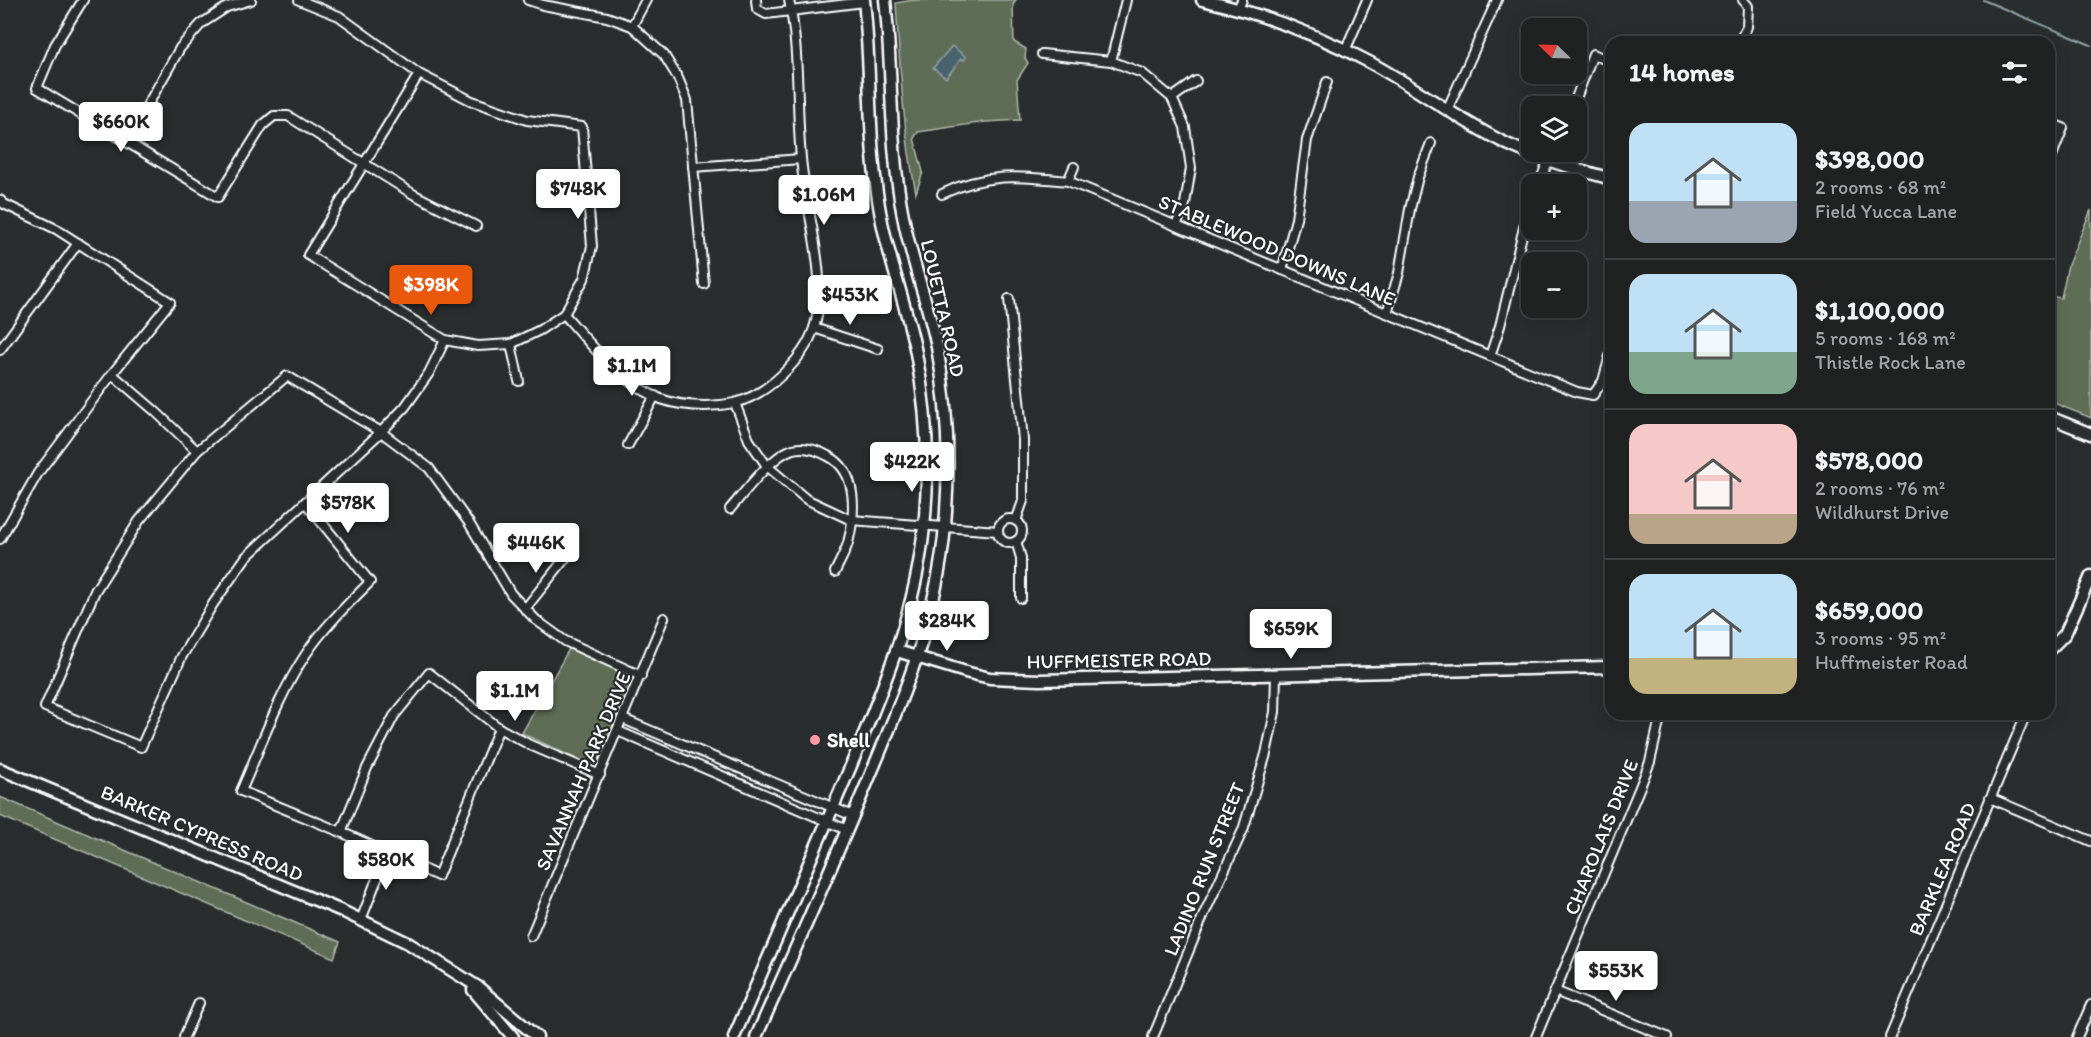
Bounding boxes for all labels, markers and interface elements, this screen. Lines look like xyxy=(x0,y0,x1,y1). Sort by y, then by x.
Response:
north arrow xyxy=(1521,18,1587,84)
map controls xyxy=(1521,18,1587,318)
text: 14 homes xyxy=(1629,56,1735,88)
icon: filters xyxy=(1998,56,2031,89)
button: layers xyxy=(1521,96,1587,162)
pin: $660K xyxy=(79,102,163,153)
text: $660K xyxy=(93,109,149,133)
text: $398,000 xyxy=(1815,143,1924,175)
icon: home xyxy=(1677,147,1749,219)
pin: $748K xyxy=(536,169,620,220)
button: + xyxy=(1521,174,1587,240)
pin: $1.06M xyxy=(775,175,873,226)
text: 2 rooms · 68 m² xyxy=(1815,175,1946,199)
text: $748K xyxy=(550,176,606,200)
text: $1.06M xyxy=(793,182,855,206)
street label: STABLEWOOD DOWNS LANE xyxy=(1155,189,1399,311)
text: Field Yucca Lane xyxy=(1815,199,1957,223)
street label: LOUETTA ROAD xyxy=(916,237,970,379)
button: − xyxy=(1521,252,1587,318)
pin: $398K xyxy=(389,265,473,316)
text: $398K xyxy=(403,272,459,296)
pin: $453K xyxy=(808,275,892,326)
text: $453K xyxy=(822,282,878,306)
text: $1,100,000 xyxy=(1815,294,1945,326)
icon: home xyxy=(1677,298,1749,370)
text: 5 rooms · 168 m² xyxy=(1815,326,1956,350)
pin: $1.1M xyxy=(590,346,674,397)
text: Thistle Rock Lane xyxy=(1815,350,1966,374)
text: $1.1M xyxy=(607,353,657,377)
pin: $422K xyxy=(870,442,954,493)
text: $578,000 xyxy=(1815,444,1923,476)
icon: home xyxy=(1677,448,1749,520)
text: $422K xyxy=(884,449,940,473)
text: 2 rooms · 76 m² xyxy=(1815,476,1945,500)
pin: $578K xyxy=(306,483,390,534)
text: $578K xyxy=(321,490,375,514)
text: Wildhurst Drive xyxy=(1815,500,1949,524)
pin: $446K xyxy=(494,523,578,574)
text: $446K xyxy=(507,530,565,554)
text: $659,000 xyxy=(1815,594,1923,626)
icon: home xyxy=(1677,598,1749,670)
pin: $284K xyxy=(905,601,989,652)
text: $284K xyxy=(919,608,975,632)
pin: $659K xyxy=(1249,609,1333,660)
text: $659K xyxy=(1264,616,1318,640)
text: 3 rooms · 95 m² xyxy=(1815,626,1946,650)
street label: HUFFMEISTER ROAD xyxy=(1026,646,1212,674)
text: Huffmeister Road xyxy=(1815,650,1968,674)
street label: SAVANNAH PARK DRIVE xyxy=(530,668,636,874)
pin: $1.1M xyxy=(473,671,557,722)
text: $1.1M xyxy=(490,678,540,702)
place label: Shell xyxy=(827,728,870,752)
marker: Shell xyxy=(808,733,822,747)
street label: CHAROLAIS DRIVE xyxy=(1559,756,1643,918)
street label: BARKER CYPRESS ROAD xyxy=(97,779,307,887)
street label: LADINO RUN STREET xyxy=(1158,779,1250,959)
street label: BARKLEA ROAD xyxy=(1903,799,1981,939)
pin: $580K xyxy=(344,840,428,891)
text: $580K xyxy=(358,847,414,871)
pin: $553K xyxy=(1574,951,1658,1002)
text: $553K xyxy=(1589,958,1643,982)

